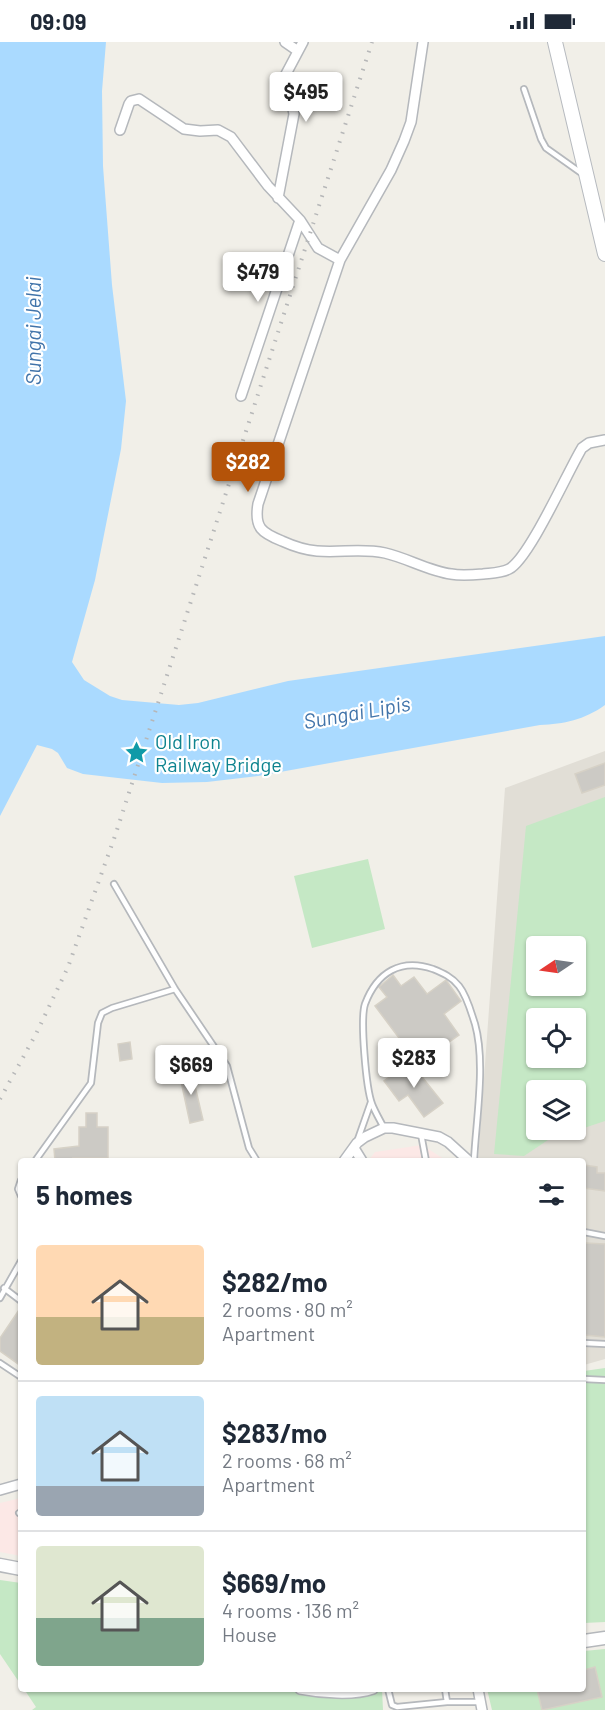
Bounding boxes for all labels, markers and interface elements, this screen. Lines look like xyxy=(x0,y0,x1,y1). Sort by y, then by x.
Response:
text: 09:09 xyxy=(30,8,86,34)
pin: $495 xyxy=(270,72,342,123)
text: $495 xyxy=(284,79,328,103)
pin: $479 xyxy=(222,252,294,303)
text: $479 xyxy=(237,259,279,283)
water label: Sungai Jelai xyxy=(20,276,45,385)
pin: $282 xyxy=(212,442,284,493)
text: $282 xyxy=(226,449,270,473)
water label: Sungai Lipis xyxy=(301,690,412,733)
place label: Old Iron Railway Bridge xyxy=(155,729,282,776)
place icon: Old Iron Railway Bridge xyxy=(124,740,150,766)
north arrow xyxy=(526,936,586,996)
map controls xyxy=(526,936,586,1140)
button: locate xyxy=(526,1008,586,1068)
pin: $283 xyxy=(378,1038,450,1089)
pin: $669 xyxy=(155,1045,227,1096)
text: $283 xyxy=(392,1045,436,1069)
text: $669 xyxy=(169,1052,213,1076)
button: layers xyxy=(526,1080,586,1140)
icon: filters xyxy=(535,1178,568,1211)
text: 5 homes xyxy=(36,1179,133,1210)
text: $282/mo xyxy=(222,1266,328,1297)
icon: home xyxy=(84,1269,156,1341)
text: 2 rooms · 80 m² xyxy=(222,1297,353,1321)
text: Apartment xyxy=(222,1321,315,1345)
text: $283/mo xyxy=(222,1417,327,1448)
icon: home xyxy=(84,1420,156,1492)
text: 2 rooms · 68 m² xyxy=(222,1448,352,1472)
text: Apartment xyxy=(222,1472,315,1496)
text: $669/mo xyxy=(222,1567,326,1598)
icon: home xyxy=(84,1570,156,1642)
text: 4 rooms · 136 m² xyxy=(222,1598,359,1622)
text: House xyxy=(222,1622,277,1646)

